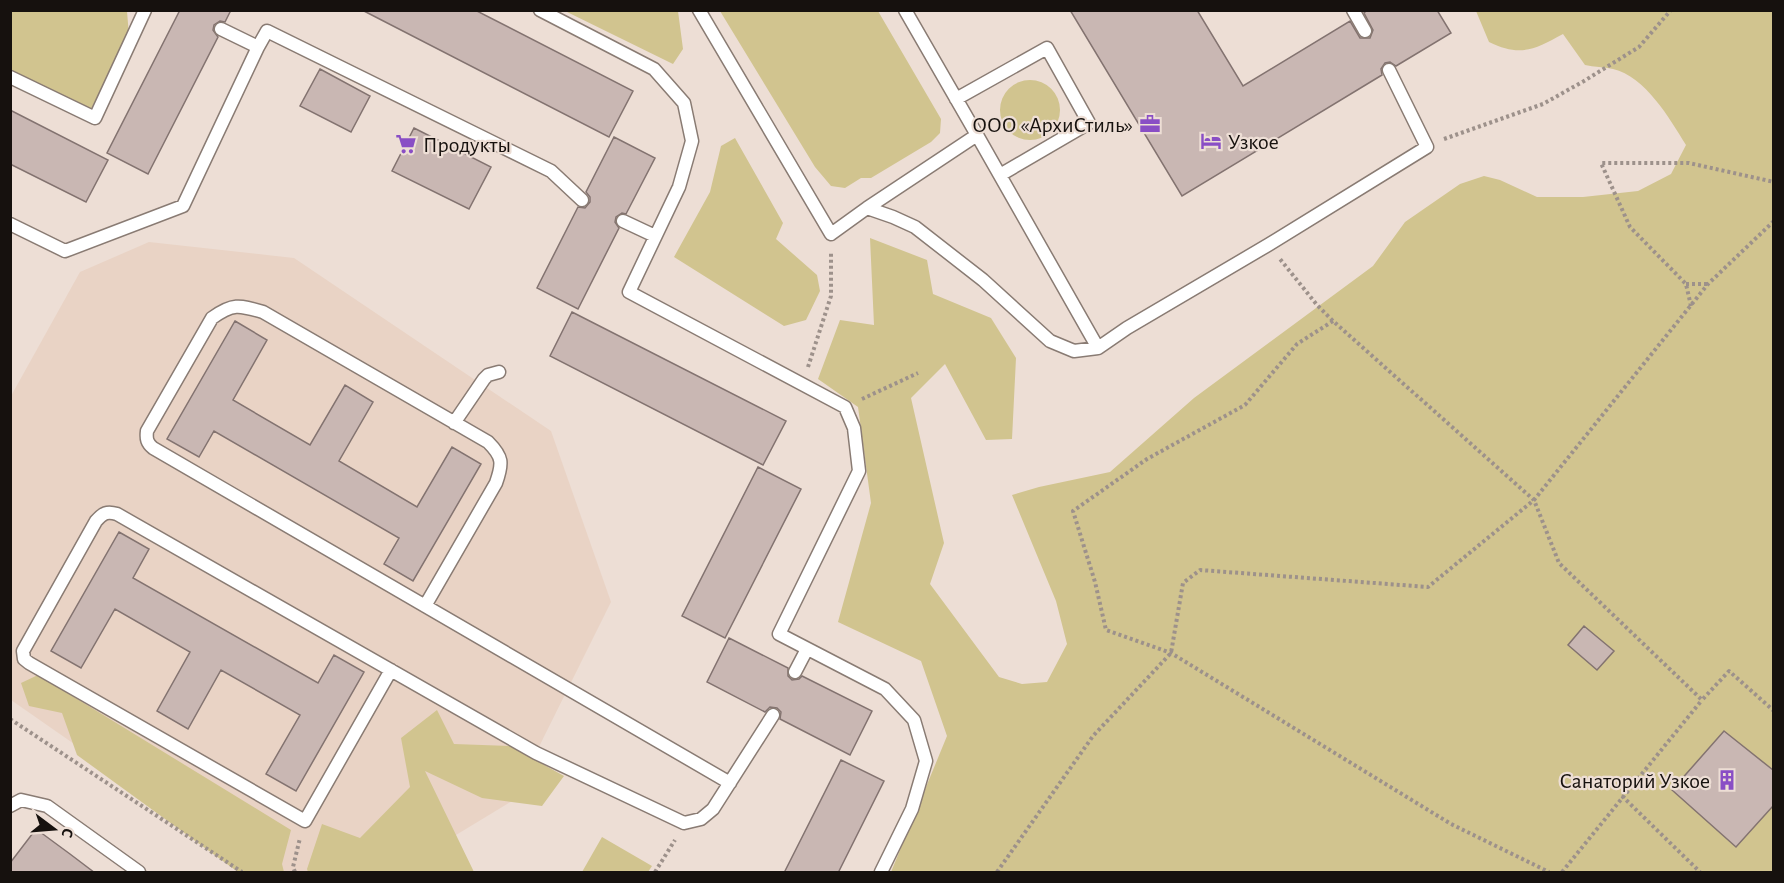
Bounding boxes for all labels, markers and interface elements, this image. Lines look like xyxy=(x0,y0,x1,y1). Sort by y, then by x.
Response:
office icon: ООО «АрхиСтиль» xyxy=(1138,112,1162,136)
place label: ООО «АрхиСтиль» xyxy=(972,114,1133,136)
hotel icon: Узкое xyxy=(1199,129,1223,153)
place label: Узкое xyxy=(1228,131,1279,153)
supermarket icon: Продукты xyxy=(394,132,418,156)
place label: Продукты xyxy=(423,134,511,156)
building icon: Санаторий Узкое xyxy=(1715,768,1739,792)
place label: Санаторий Узкое xyxy=(1559,770,1710,792)
north arrow xyxy=(24,799,84,859)
text: С xyxy=(59,826,76,839)

